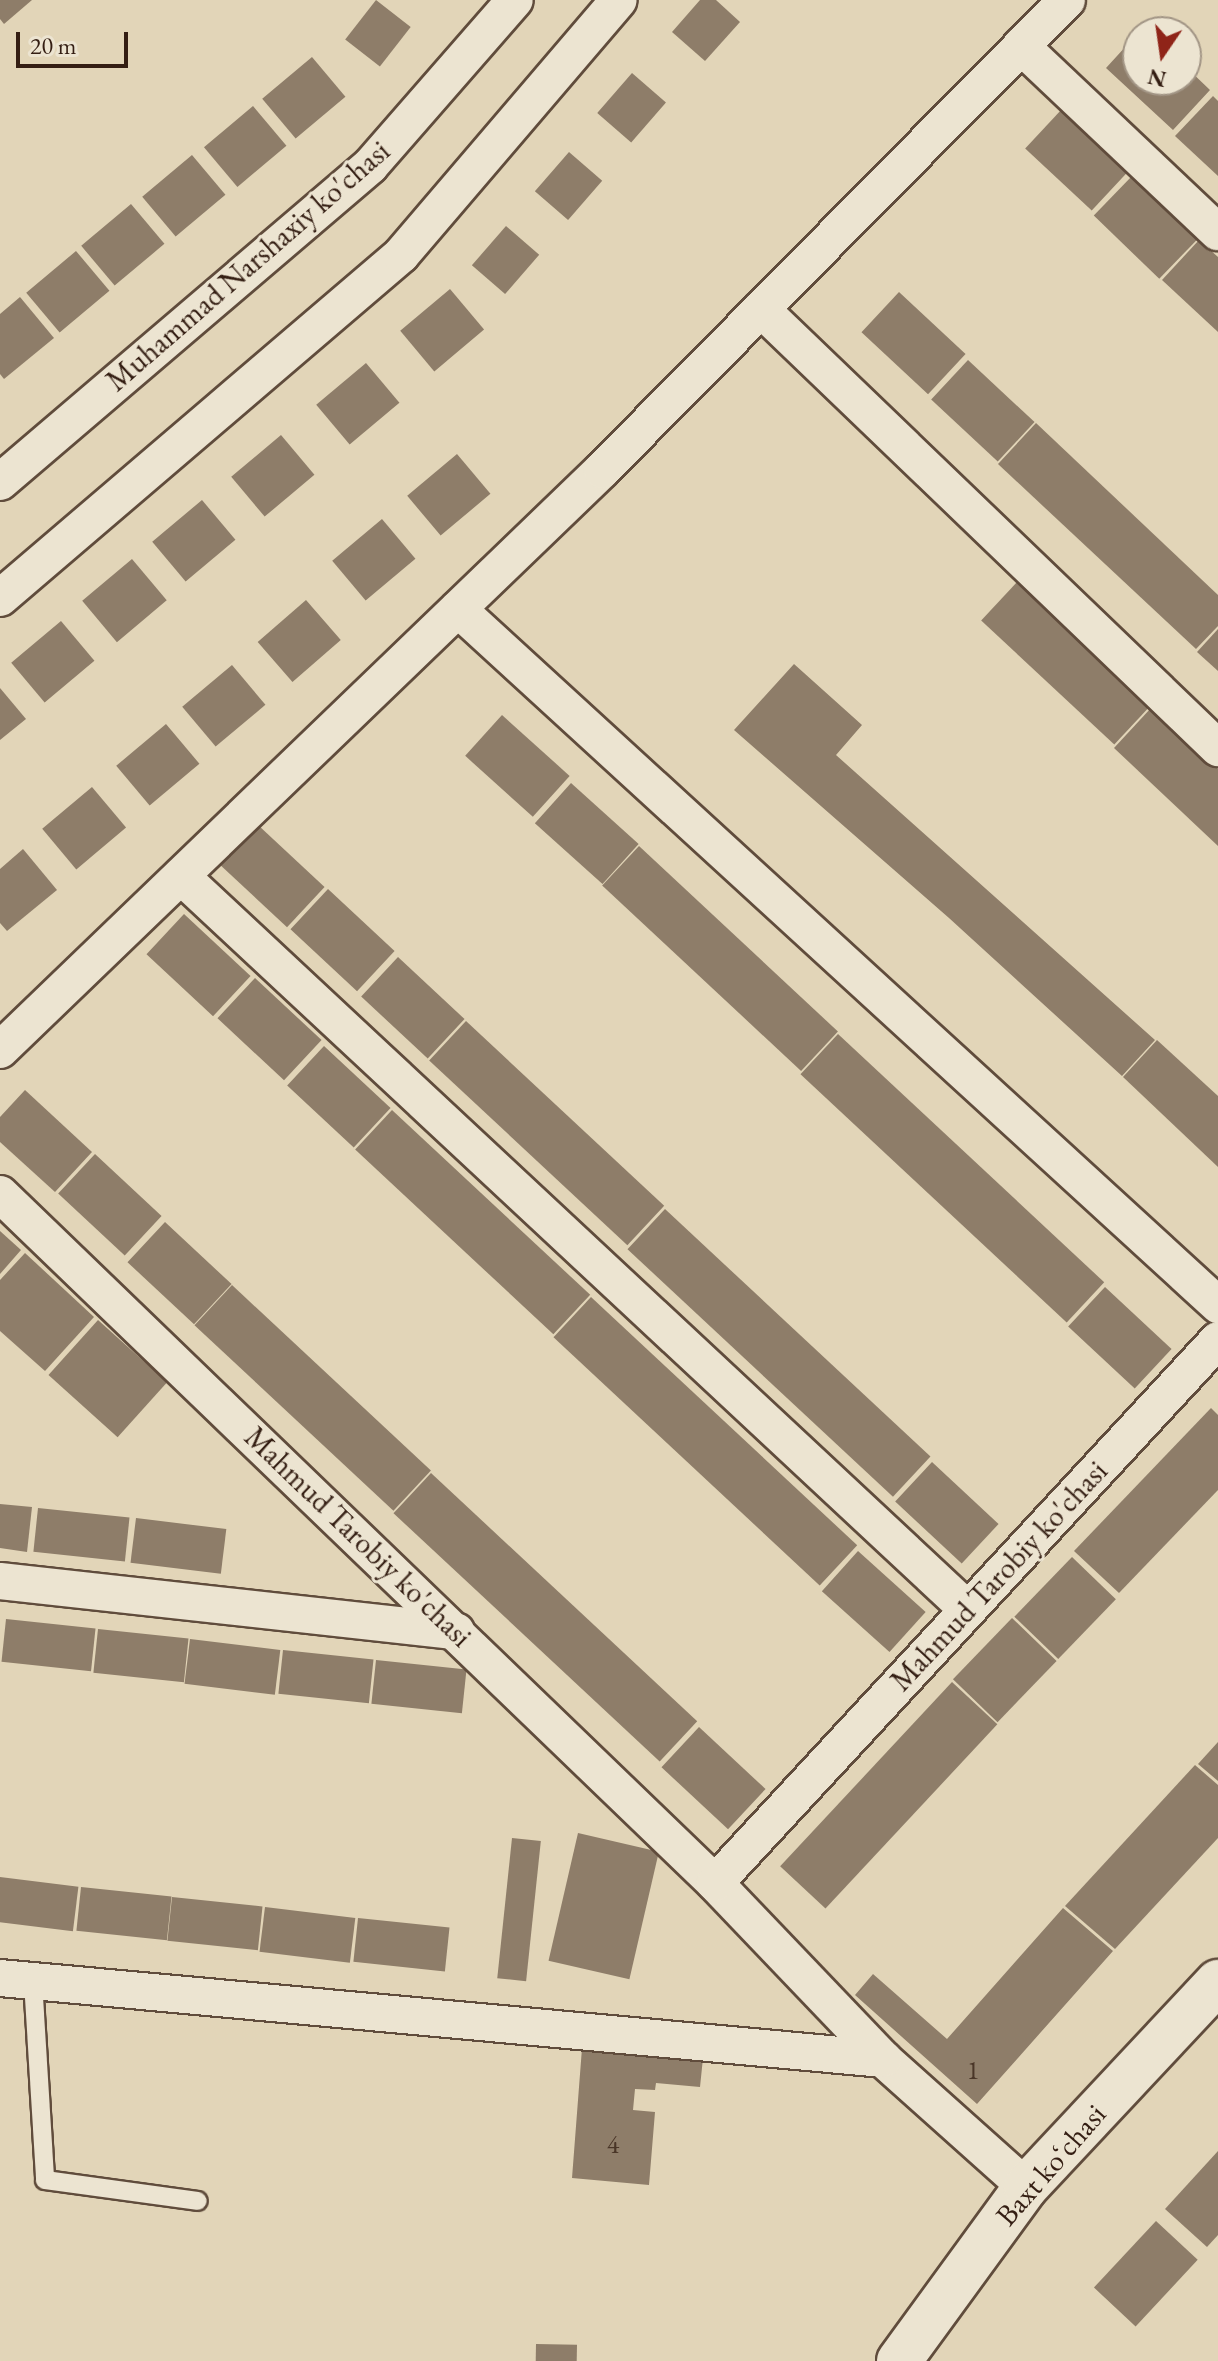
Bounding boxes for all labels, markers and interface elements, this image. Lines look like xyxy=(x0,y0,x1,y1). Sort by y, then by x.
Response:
scale bar xyxy=(20,16,132,66)
north arrow xyxy=(1122,16,1202,96)
text: 20 m xyxy=(30,30,77,61)
text: N xyxy=(1145,62,1169,94)
street label: Muhammad Narshaxiy ko'chasi xyxy=(99,133,397,399)
street label: Mahmud Tarobiy ko'chasi xyxy=(237,1419,479,1655)
street label: Mahmud Tarobiy ko'chasi xyxy=(883,1453,1115,1699)
house number: 1 xyxy=(967,2055,979,2087)
street label: Baxt koʻchasi xyxy=(988,2097,1114,2233)
house number: 4 xyxy=(607,2129,619,2161)

